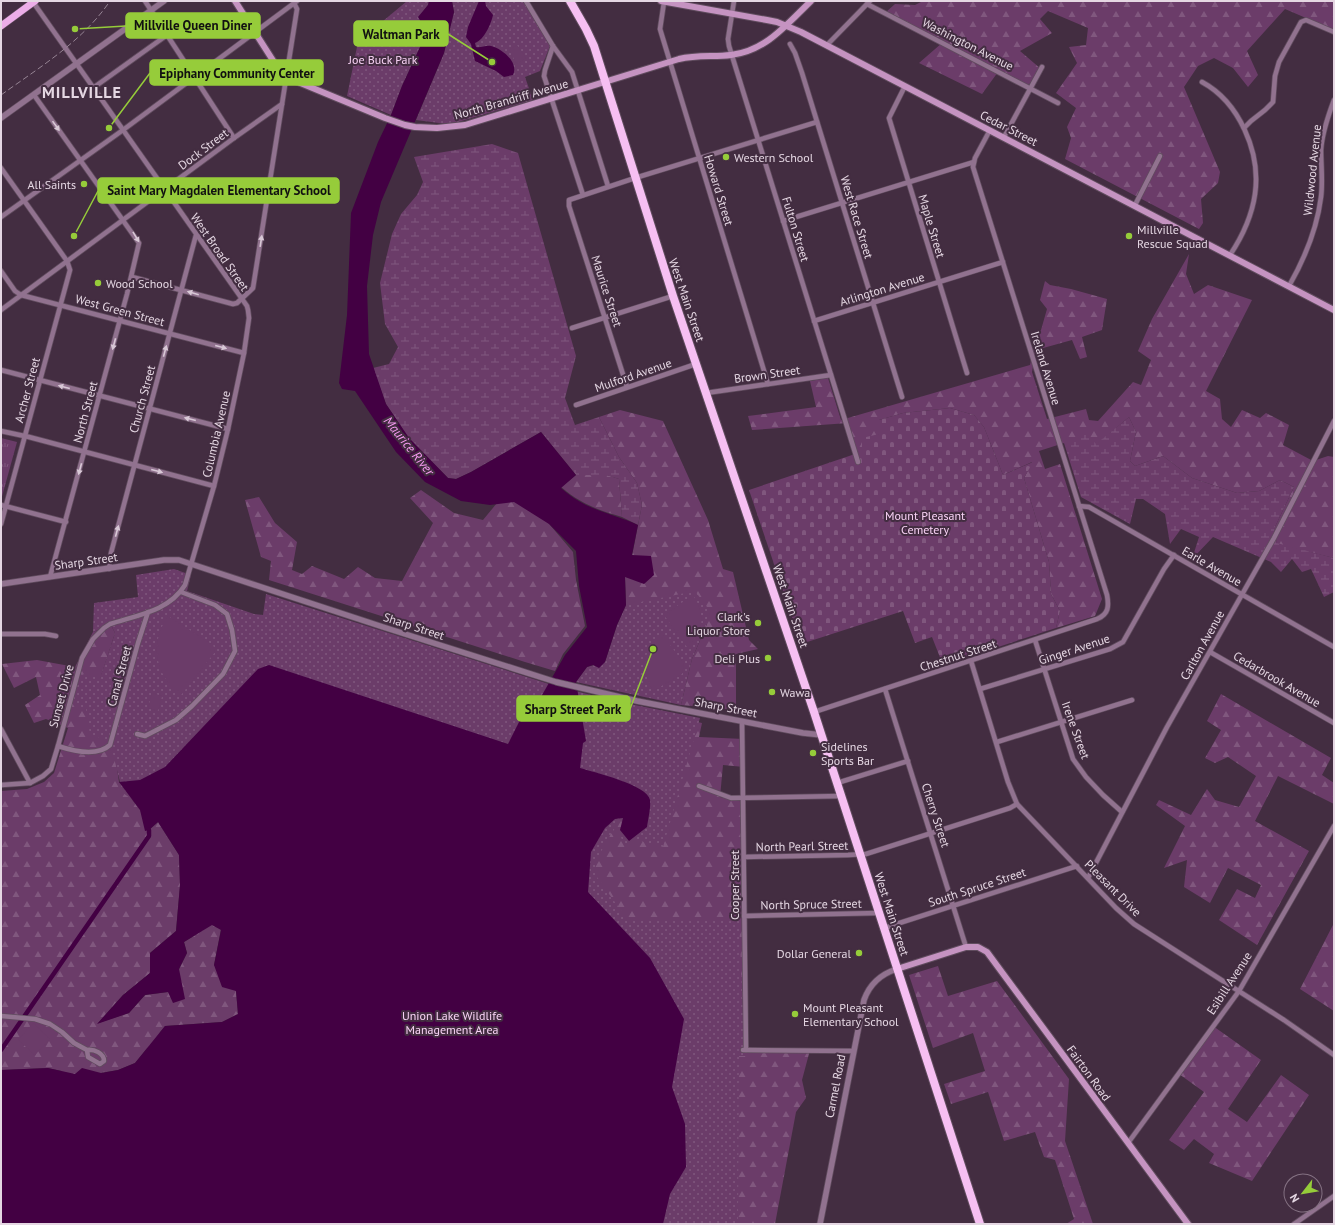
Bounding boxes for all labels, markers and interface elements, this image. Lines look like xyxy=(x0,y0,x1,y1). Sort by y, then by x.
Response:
callout: Millville Queen Diner xyxy=(126,13,260,38)
street label: Washington Avenue xyxy=(920,15,1016,73)
text: Millville Queen Diner xyxy=(134,17,252,34)
callout: Waltman Park xyxy=(354,21,448,46)
text: Waltman Park xyxy=(362,26,440,43)
park label: Joe Buck Park xyxy=(348,52,418,67)
callout: Epiphany Community Center xyxy=(150,60,323,85)
text: Epiphany Community Center xyxy=(159,65,315,82)
street label: North Brandriff Avenue xyxy=(452,76,570,122)
district label: MILLVILLE xyxy=(42,82,122,102)
street label: Cedar Street xyxy=(978,107,1040,149)
one-way arrow xyxy=(52,121,60,132)
street label: Wildwood Avenue xyxy=(1300,124,1324,216)
street label: Dock Street xyxy=(175,125,231,173)
place label: Western School xyxy=(734,150,814,165)
marker: Western School xyxy=(721,152,731,162)
street label: Howard Street xyxy=(701,153,737,227)
street label: West Race Street xyxy=(837,174,877,260)
place label: All Saints xyxy=(28,177,76,192)
callout: Saint Mary Magdalen Elementary School xyxy=(98,178,339,203)
marker: All Saints xyxy=(79,179,89,189)
text: Saint Mary Magdalen Elementary School xyxy=(107,182,331,199)
street label: Maple Street xyxy=(915,193,949,259)
street label: Fulton Street xyxy=(779,195,813,263)
street label: West Broad Street xyxy=(188,210,252,294)
place label: Millville Rescue Squad xyxy=(1137,222,1208,251)
one-way arrow xyxy=(132,231,139,243)
marker: Millville Rescue Squad xyxy=(1124,231,1134,241)
one-way arrow xyxy=(258,235,264,247)
street label: Maurice Street xyxy=(588,253,626,329)
street label: West Main Street xyxy=(666,256,708,344)
street label: Arlington Avenue xyxy=(838,269,926,309)
place label: Wood School xyxy=(106,276,173,291)
marker: Wood School xyxy=(93,278,103,288)
one-way arrow xyxy=(187,290,199,296)
street label: West Green Street xyxy=(74,291,166,329)
street label: Ireland Avenue xyxy=(1028,329,1064,407)
one-way arrow xyxy=(111,338,117,350)
one-way arrow xyxy=(162,344,168,356)
one-way arrow xyxy=(215,344,227,350)
street label: Mulford Avenue xyxy=(593,355,673,395)
street label: Archer Street xyxy=(11,356,43,424)
street label: Brown Street xyxy=(733,362,801,386)
street label: Church Street xyxy=(126,363,158,435)
street label: North Street xyxy=(70,379,100,445)
one-way arrow xyxy=(58,384,70,390)
street label: Columbia Avenue xyxy=(199,389,233,479)
water label: Maurice River xyxy=(380,413,439,480)
one-way arrow xyxy=(184,416,196,422)
one-way arrow xyxy=(77,463,83,475)
one-way arrow xyxy=(152,468,164,474)
park label: Mount Pleasant Cemetery xyxy=(885,508,965,537)
one-way arrow xyxy=(115,524,121,537)
street label: Earle Avenue xyxy=(1180,543,1244,589)
street label: Sharp Street xyxy=(54,549,118,573)
street label: West Main Street xyxy=(770,562,812,650)
street label: Carlton Avenue xyxy=(1177,608,1227,682)
street label: Sharp Street xyxy=(382,609,446,643)
place label: Clark's Liquor Store xyxy=(687,609,750,638)
marker: Clark's Liquor Store xyxy=(753,618,763,628)
street label: Ginger Avenue xyxy=(1036,630,1112,668)
street label: Chestnut Street xyxy=(918,636,998,674)
street label: Canal Street xyxy=(104,644,134,708)
street label: Cedarbrook Avenue xyxy=(1231,648,1323,710)
place label: Deli Plus xyxy=(714,651,760,666)
marker: Deli Plus xyxy=(763,653,773,663)
street label: Sunset Drive xyxy=(45,663,77,729)
place label: Wawa xyxy=(780,685,810,700)
marker: Wawa xyxy=(767,687,777,697)
street label: Sharp Street xyxy=(693,694,759,720)
callout: Sharp Street Park xyxy=(517,696,630,721)
street label: Irene Street xyxy=(1059,699,1093,761)
text: Sharp Street Park xyxy=(525,701,622,718)
place label: Sidelines Sports Bar xyxy=(821,739,874,768)
marker: Sidelines Sports Bar xyxy=(808,748,818,758)
street label: Cherry Street xyxy=(919,781,953,849)
street label: North Pearl Street xyxy=(756,838,848,854)
street label: Cooper Street xyxy=(727,850,742,920)
street label: Pleasant Drive xyxy=(1082,857,1144,919)
street label: South Spruce Street xyxy=(926,864,1028,910)
street label: West Main Street xyxy=(871,870,913,958)
street label: North Spruce Street xyxy=(760,896,862,912)
place label: Dollar General xyxy=(777,946,851,961)
marker: Dollar General xyxy=(854,948,864,958)
street label: Esibill Avenue xyxy=(1203,949,1255,1017)
place label: Mount Pleasant Elementary School xyxy=(803,1000,899,1029)
park label: Union Lake Wildlife Management Area xyxy=(402,1008,502,1037)
marker: Mount Pleasant Elementary School xyxy=(790,1009,800,1019)
street label: Fairton Road xyxy=(1064,1042,1114,1104)
street label: Carmel Road xyxy=(821,1053,849,1119)
north arrow xyxy=(1283,1173,1323,1213)
text: N xyxy=(1287,1191,1302,1205)

